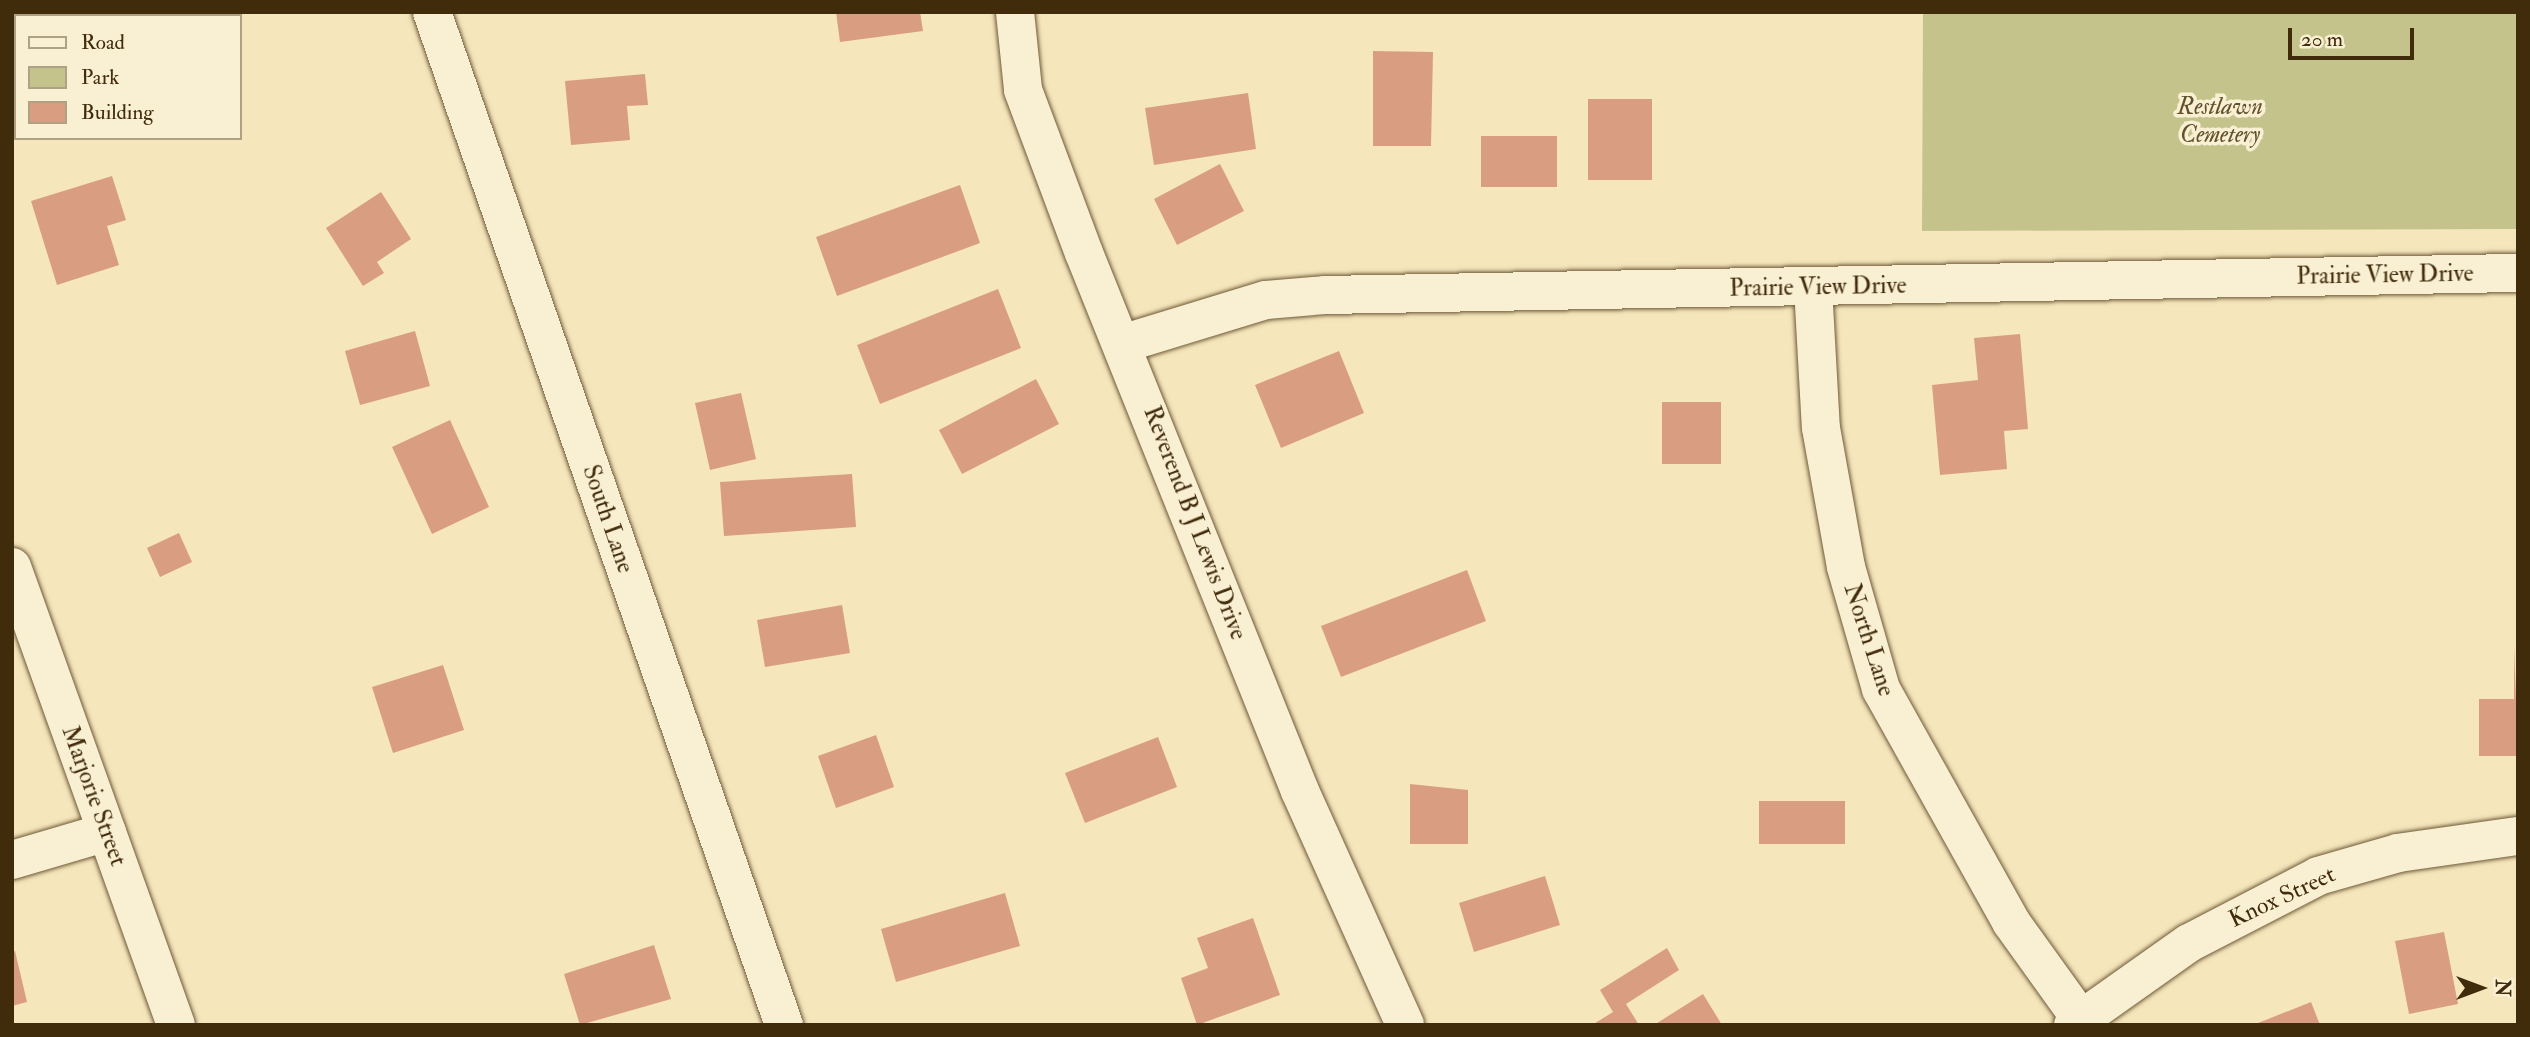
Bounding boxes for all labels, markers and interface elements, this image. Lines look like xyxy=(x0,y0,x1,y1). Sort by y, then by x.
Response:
legend xyxy=(14,14,242,140)
scale bar xyxy=(2292,14,2418,58)
text: 20 m xyxy=(2301,26,2343,53)
text: Road xyxy=(81,29,125,56)
text: Park xyxy=(81,64,119,91)
park label: Restlawn Cemetery xyxy=(2177,93,2263,149)
text: Building xyxy=(81,99,154,126)
street label: Prairie View Drive xyxy=(2296,259,2474,291)
street label: Prairie View Drive xyxy=(1729,271,1907,303)
street label: Reverend B J Lewis Drive xyxy=(1137,402,1253,644)
street label: South Lane xyxy=(576,461,640,577)
street label: North Lane xyxy=(1837,580,1901,700)
street label: Marjorie Street xyxy=(55,722,133,870)
street label: Knox Street xyxy=(2224,860,2340,934)
north arrow xyxy=(2446,953,2516,1023)
text: N xyxy=(2490,979,2514,997)

